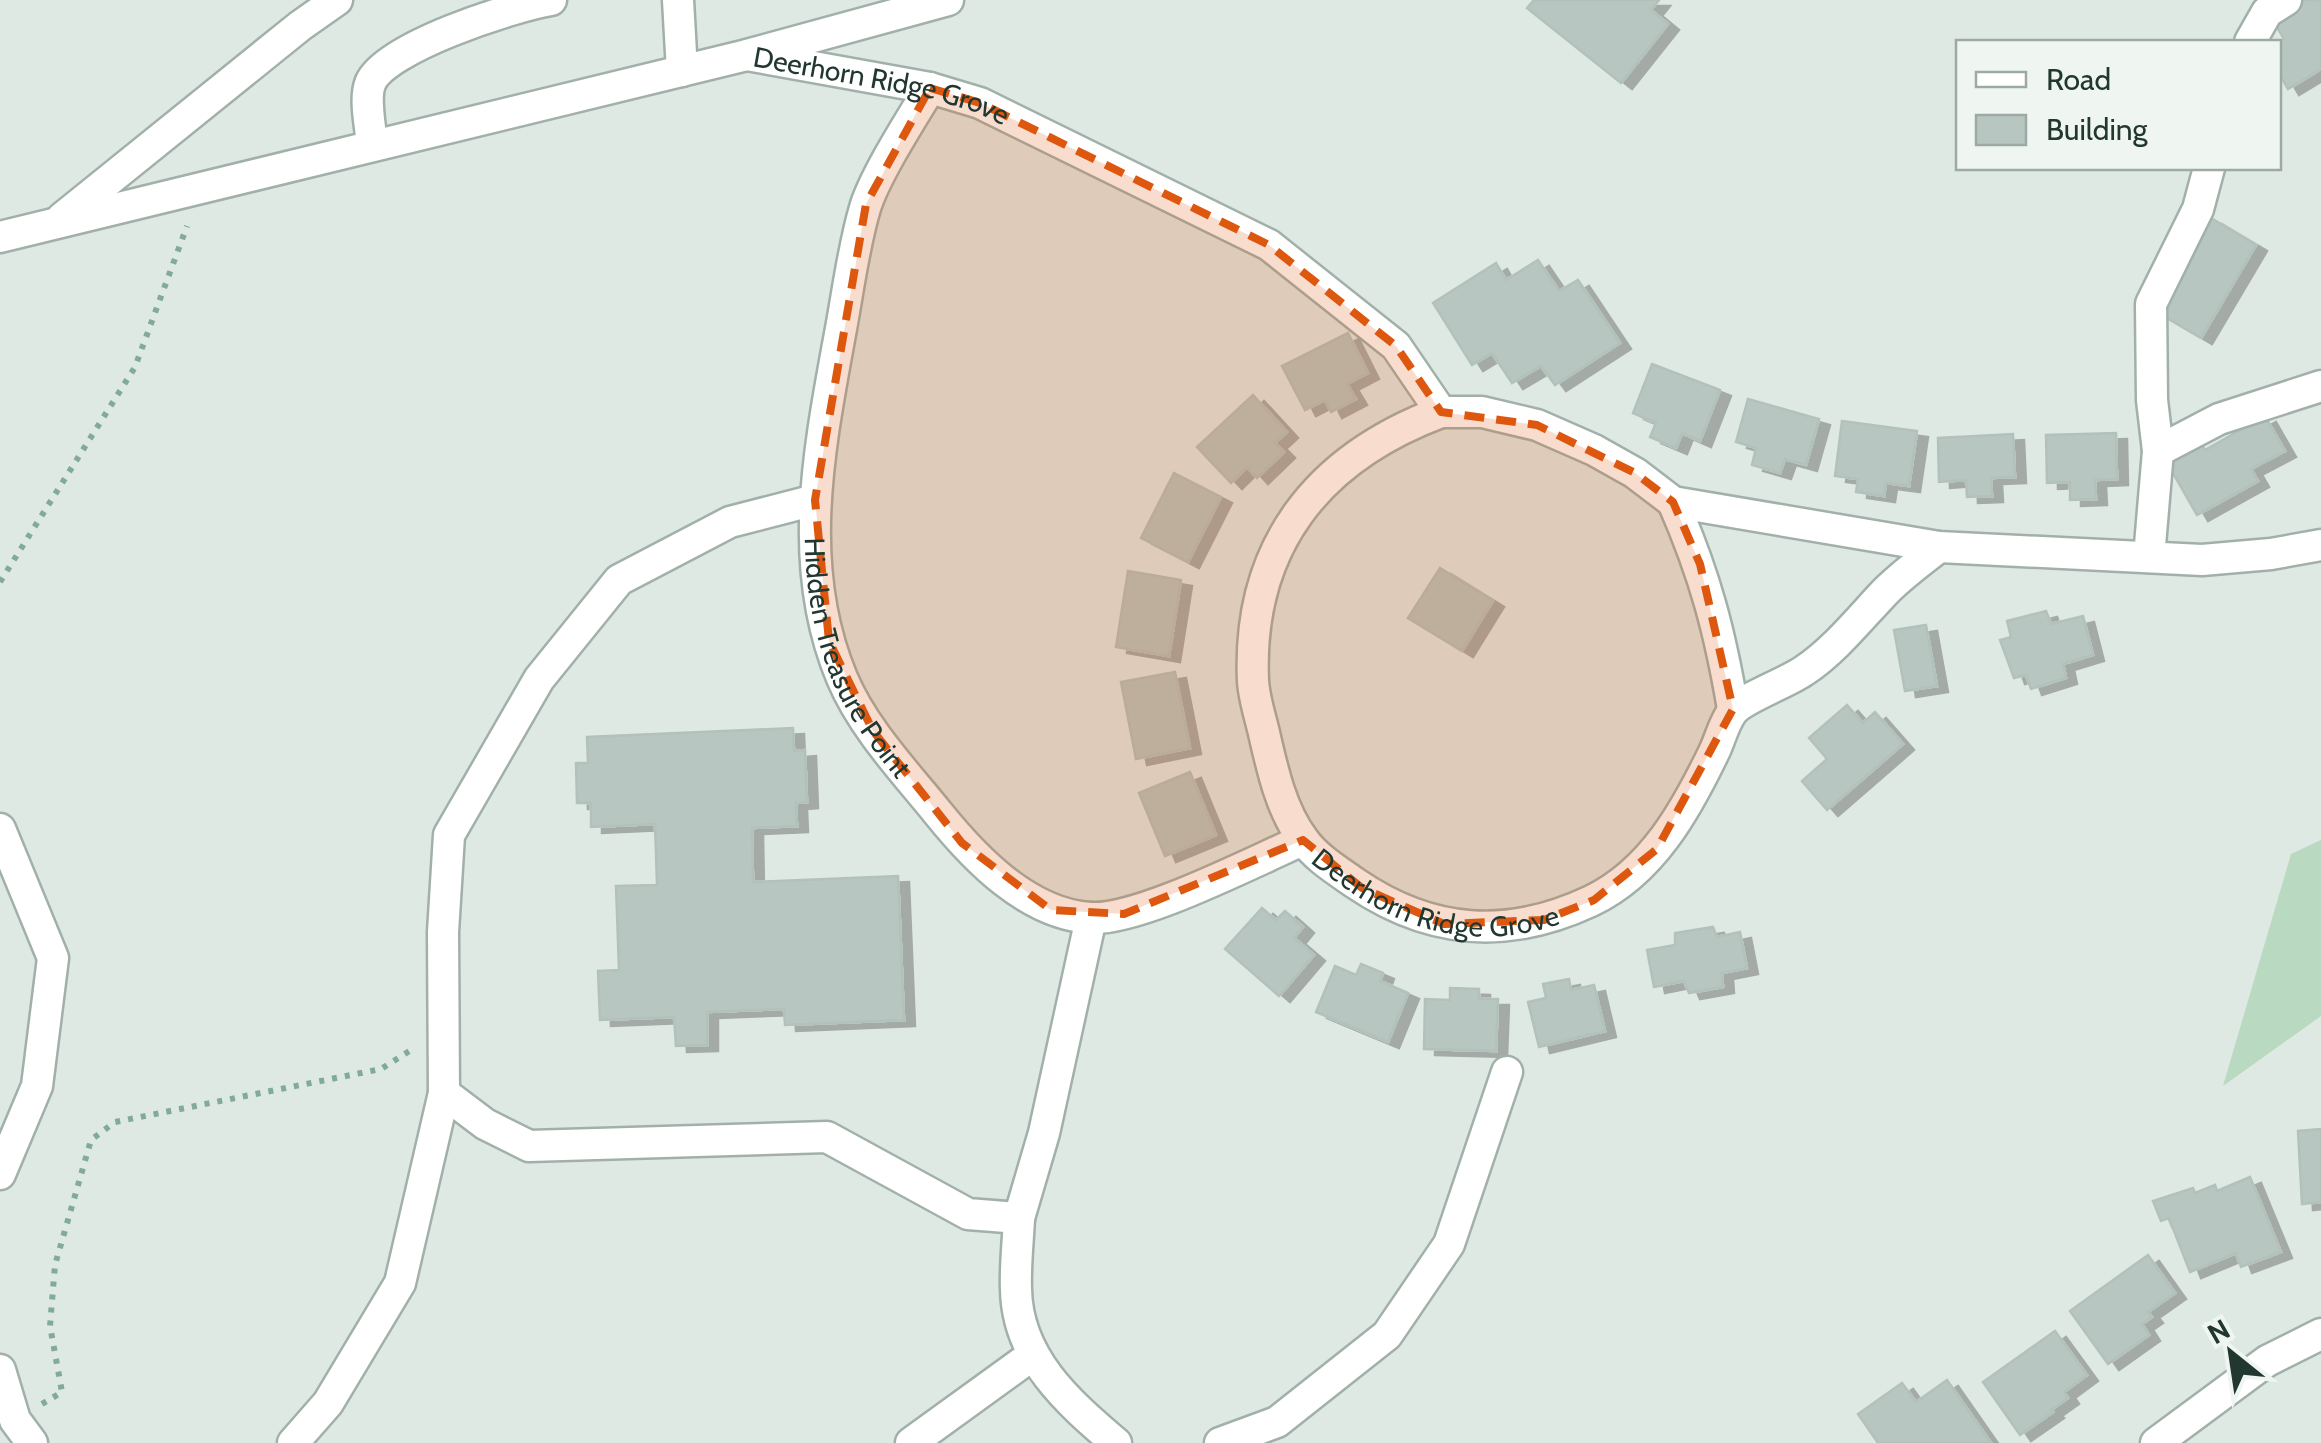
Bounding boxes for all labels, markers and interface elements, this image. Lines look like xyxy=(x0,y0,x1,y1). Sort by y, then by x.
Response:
street label: Deerhorn Ridge Grove xyxy=(751,39,1015,132)
legend xyxy=(1956,40,2281,170)
text: Road xyxy=(2046,61,2111,98)
text: Building xyxy=(2046,111,2149,148)
street label: Hidden Treasure Point xyxy=(798,537,918,784)
street label: Deerhorn Ridge Grove xyxy=(1305,841,1563,944)
north arrow xyxy=(2181,1303,2281,1403)
text: N xyxy=(2201,1312,2236,1351)

